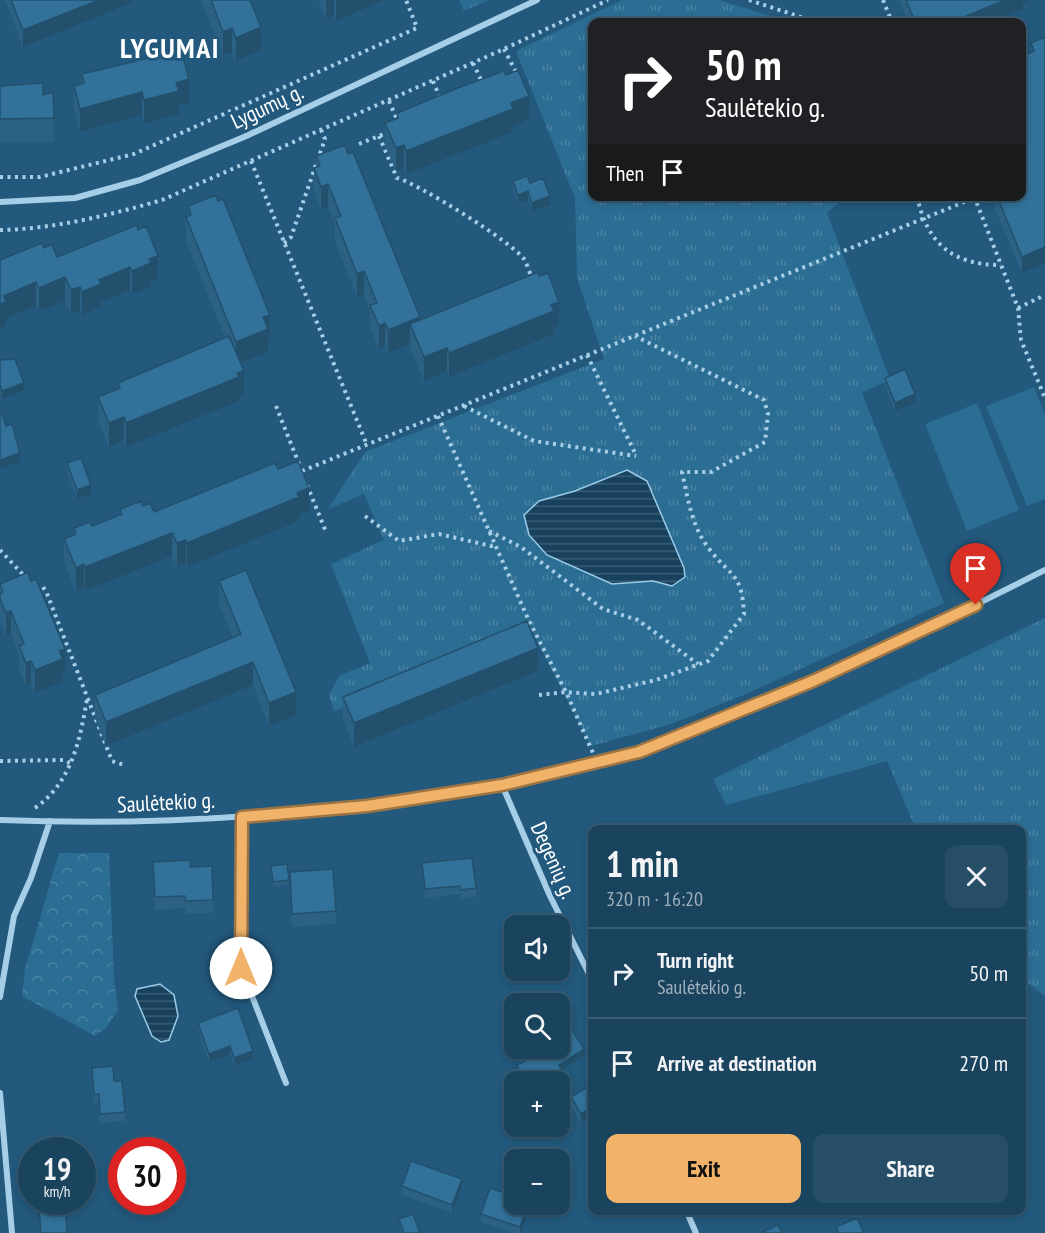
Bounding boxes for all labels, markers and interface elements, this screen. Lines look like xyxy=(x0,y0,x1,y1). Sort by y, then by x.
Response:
district label: LYGUMAI xyxy=(120,29,220,66)
text: 50 m xyxy=(705,37,782,92)
icon: right xyxy=(606,42,684,120)
street label: Lygumų g. xyxy=(226,77,308,135)
text: Saulėtekio g. xyxy=(705,90,825,124)
icon: arrive xyxy=(656,156,689,189)
text: Then xyxy=(606,159,644,187)
pin xyxy=(950,543,1001,605)
icon: arrive xyxy=(959,552,992,585)
street label: Saulėtekio g. xyxy=(116,785,216,819)
street label: Degenių g. xyxy=(525,817,583,903)
text: 1 min xyxy=(606,840,679,887)
button: close xyxy=(945,845,1008,908)
text: 320 m · 16:20 xyxy=(606,886,703,912)
map controls xyxy=(504,915,570,1215)
button: sound xyxy=(504,915,570,981)
position arrow xyxy=(209,936,273,1000)
text: Turn right xyxy=(657,946,734,974)
icon: right xyxy=(606,957,639,990)
text: 50 m xyxy=(969,959,1008,987)
text: Saulėtekio g. xyxy=(657,974,746,1000)
button: search xyxy=(504,993,570,1059)
icon: arrive xyxy=(606,1047,639,1080)
text: Arrive at destination xyxy=(657,1049,817,1077)
text: 270 m xyxy=(959,1049,1008,1077)
button: + xyxy=(504,1071,570,1137)
button: Exit xyxy=(606,1134,801,1203)
button: Share xyxy=(813,1134,1008,1203)
speed limit sign: 30 xyxy=(108,1137,186,1215)
text: 19 xyxy=(43,1149,71,1188)
button: − xyxy=(504,1149,570,1215)
text: km/h xyxy=(44,1182,70,1201)

